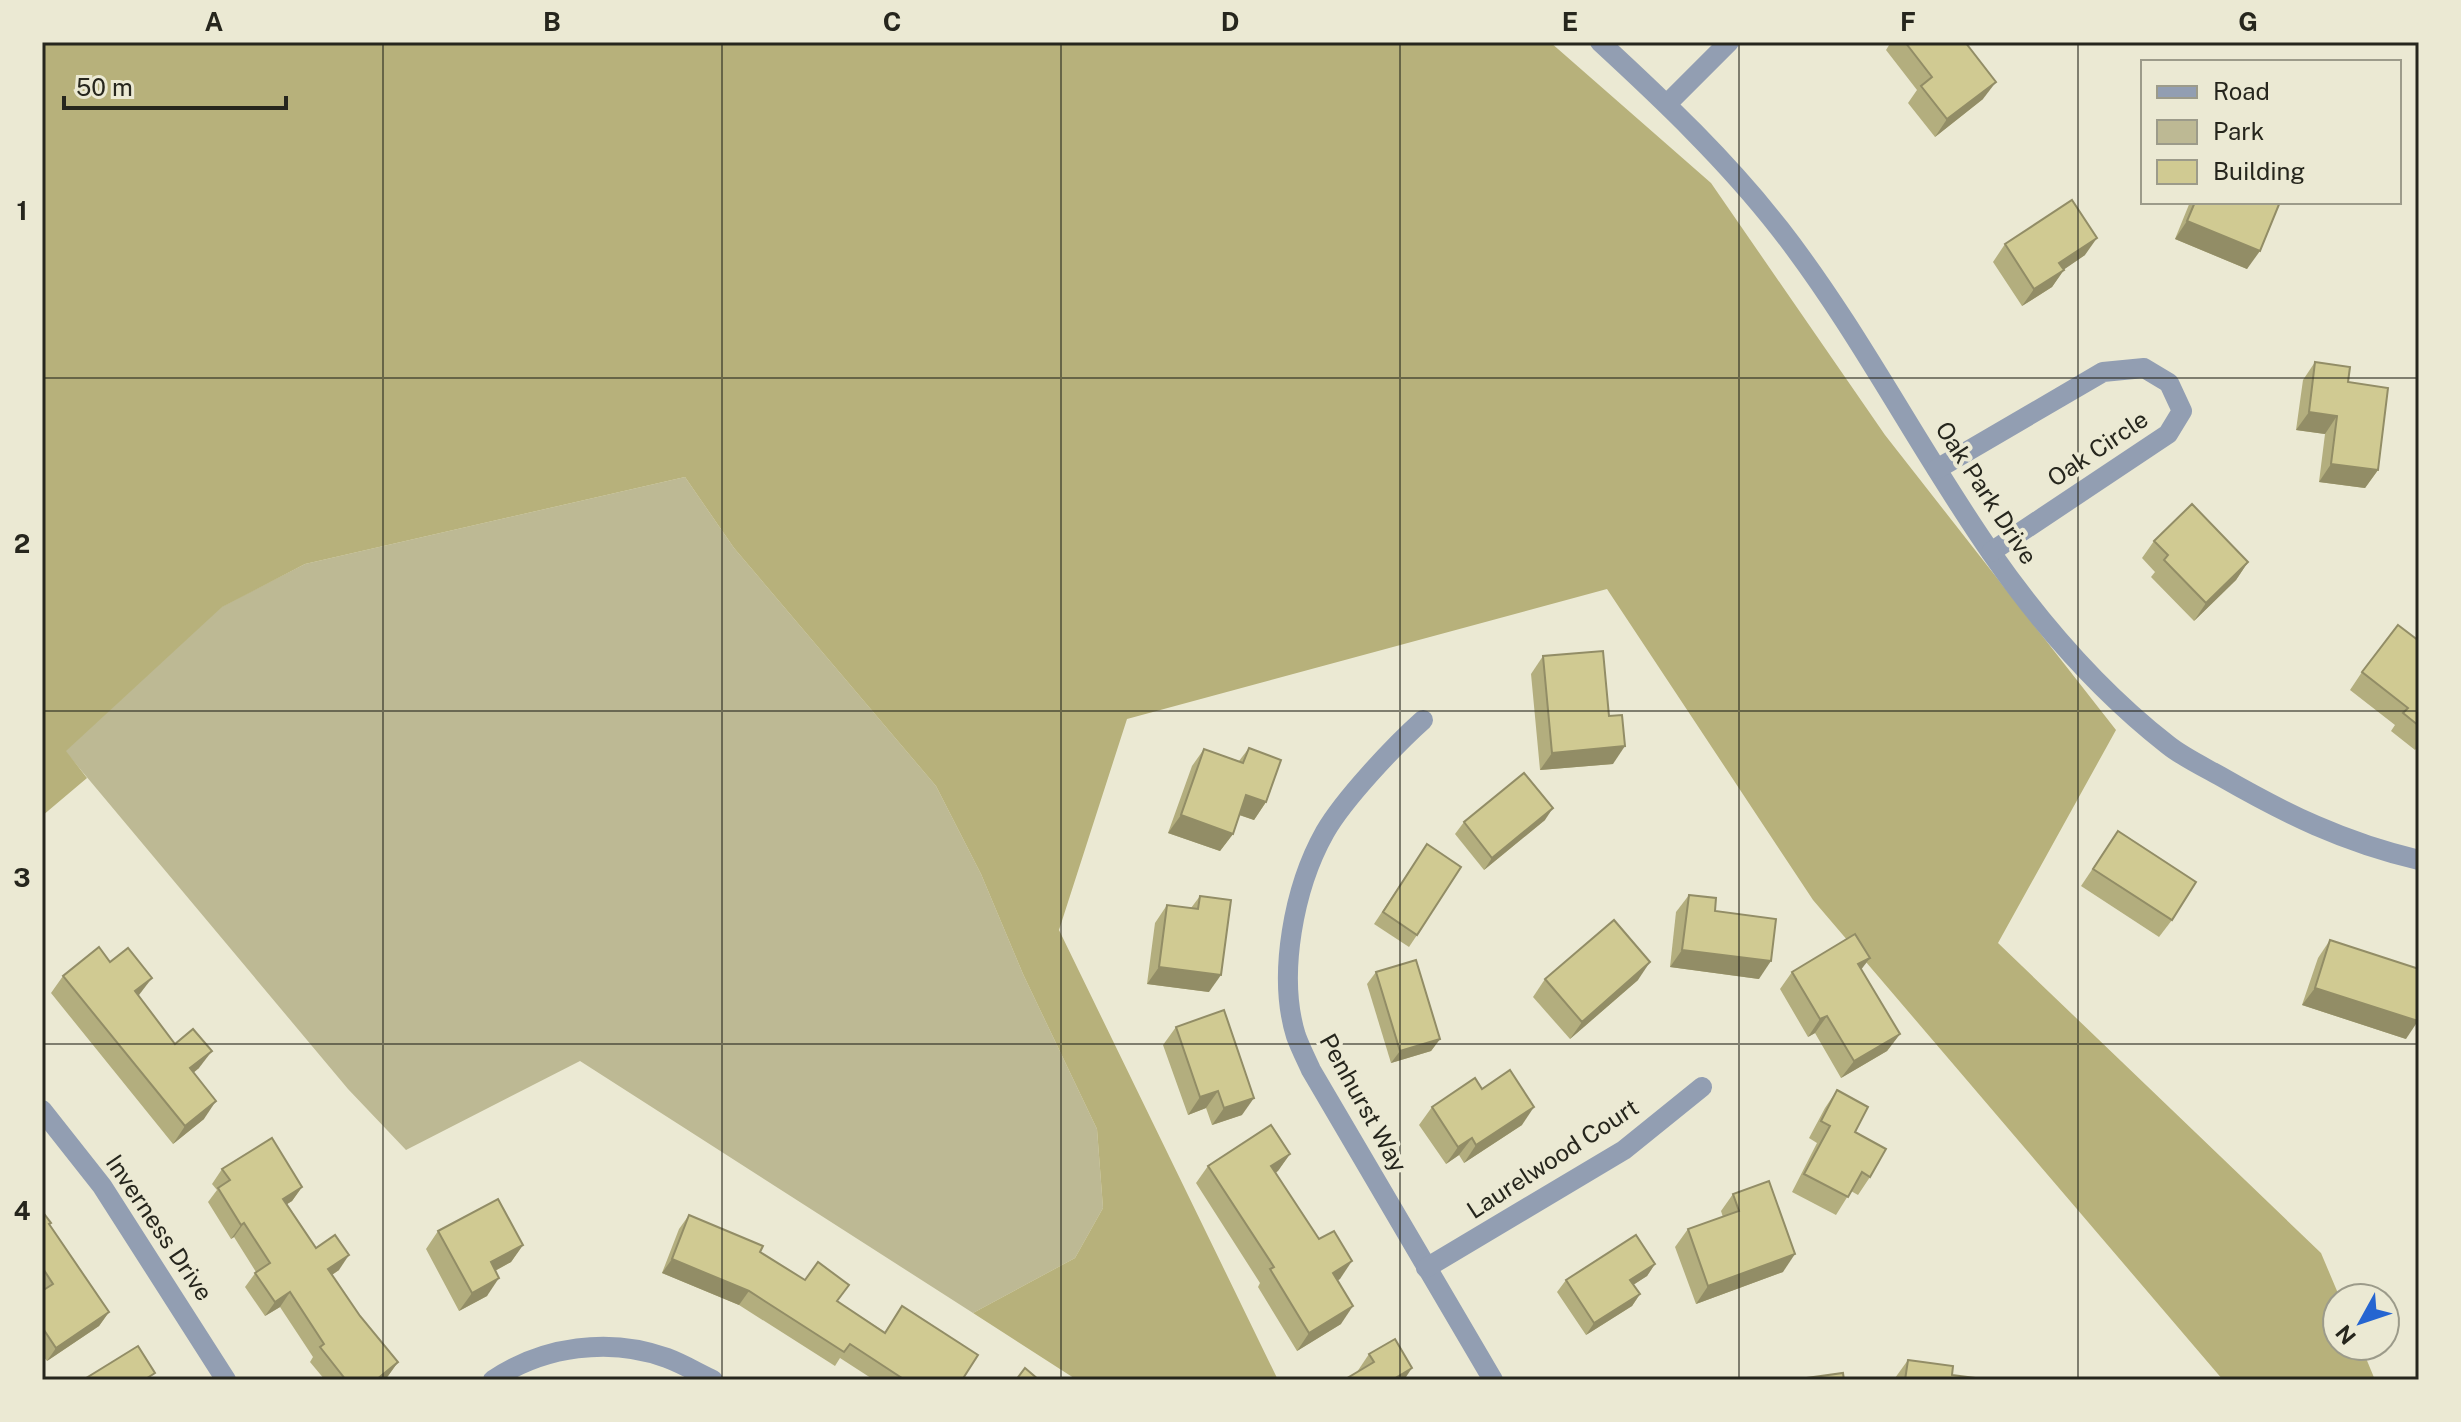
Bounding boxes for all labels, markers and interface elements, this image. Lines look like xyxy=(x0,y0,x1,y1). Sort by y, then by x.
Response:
text: A xyxy=(205,6,224,37)
text: B xyxy=(543,6,561,37)
text: C xyxy=(883,6,901,37)
text: D xyxy=(1221,6,1239,37)
text: E xyxy=(1562,6,1578,37)
text: F xyxy=(1900,6,1916,37)
text: G xyxy=(2238,6,2258,37)
scale bar xyxy=(64,60,286,110)
legend xyxy=(2141,60,2401,204)
text: 50 m xyxy=(76,73,133,101)
text: Road xyxy=(2213,77,2270,105)
text: Park xyxy=(2213,117,2264,145)
text: Building xyxy=(2213,157,2305,185)
text: 1 xyxy=(16,195,28,226)
street label: Oak Circle xyxy=(2042,404,2153,492)
street label: Oak Park Drive xyxy=(1930,416,2043,569)
text: 2 xyxy=(14,528,30,559)
text: 3 xyxy=(13,862,31,893)
street label: Penhurst Way xyxy=(1314,1028,1413,1177)
street label: Laurelwood Court xyxy=(1462,1092,1643,1224)
street label: Inverness Drive xyxy=(101,1149,219,1306)
text: 4 xyxy=(13,1195,31,1226)
north arrow xyxy=(2321,1282,2401,1362)
text: N xyxy=(2330,1320,2361,1350)

